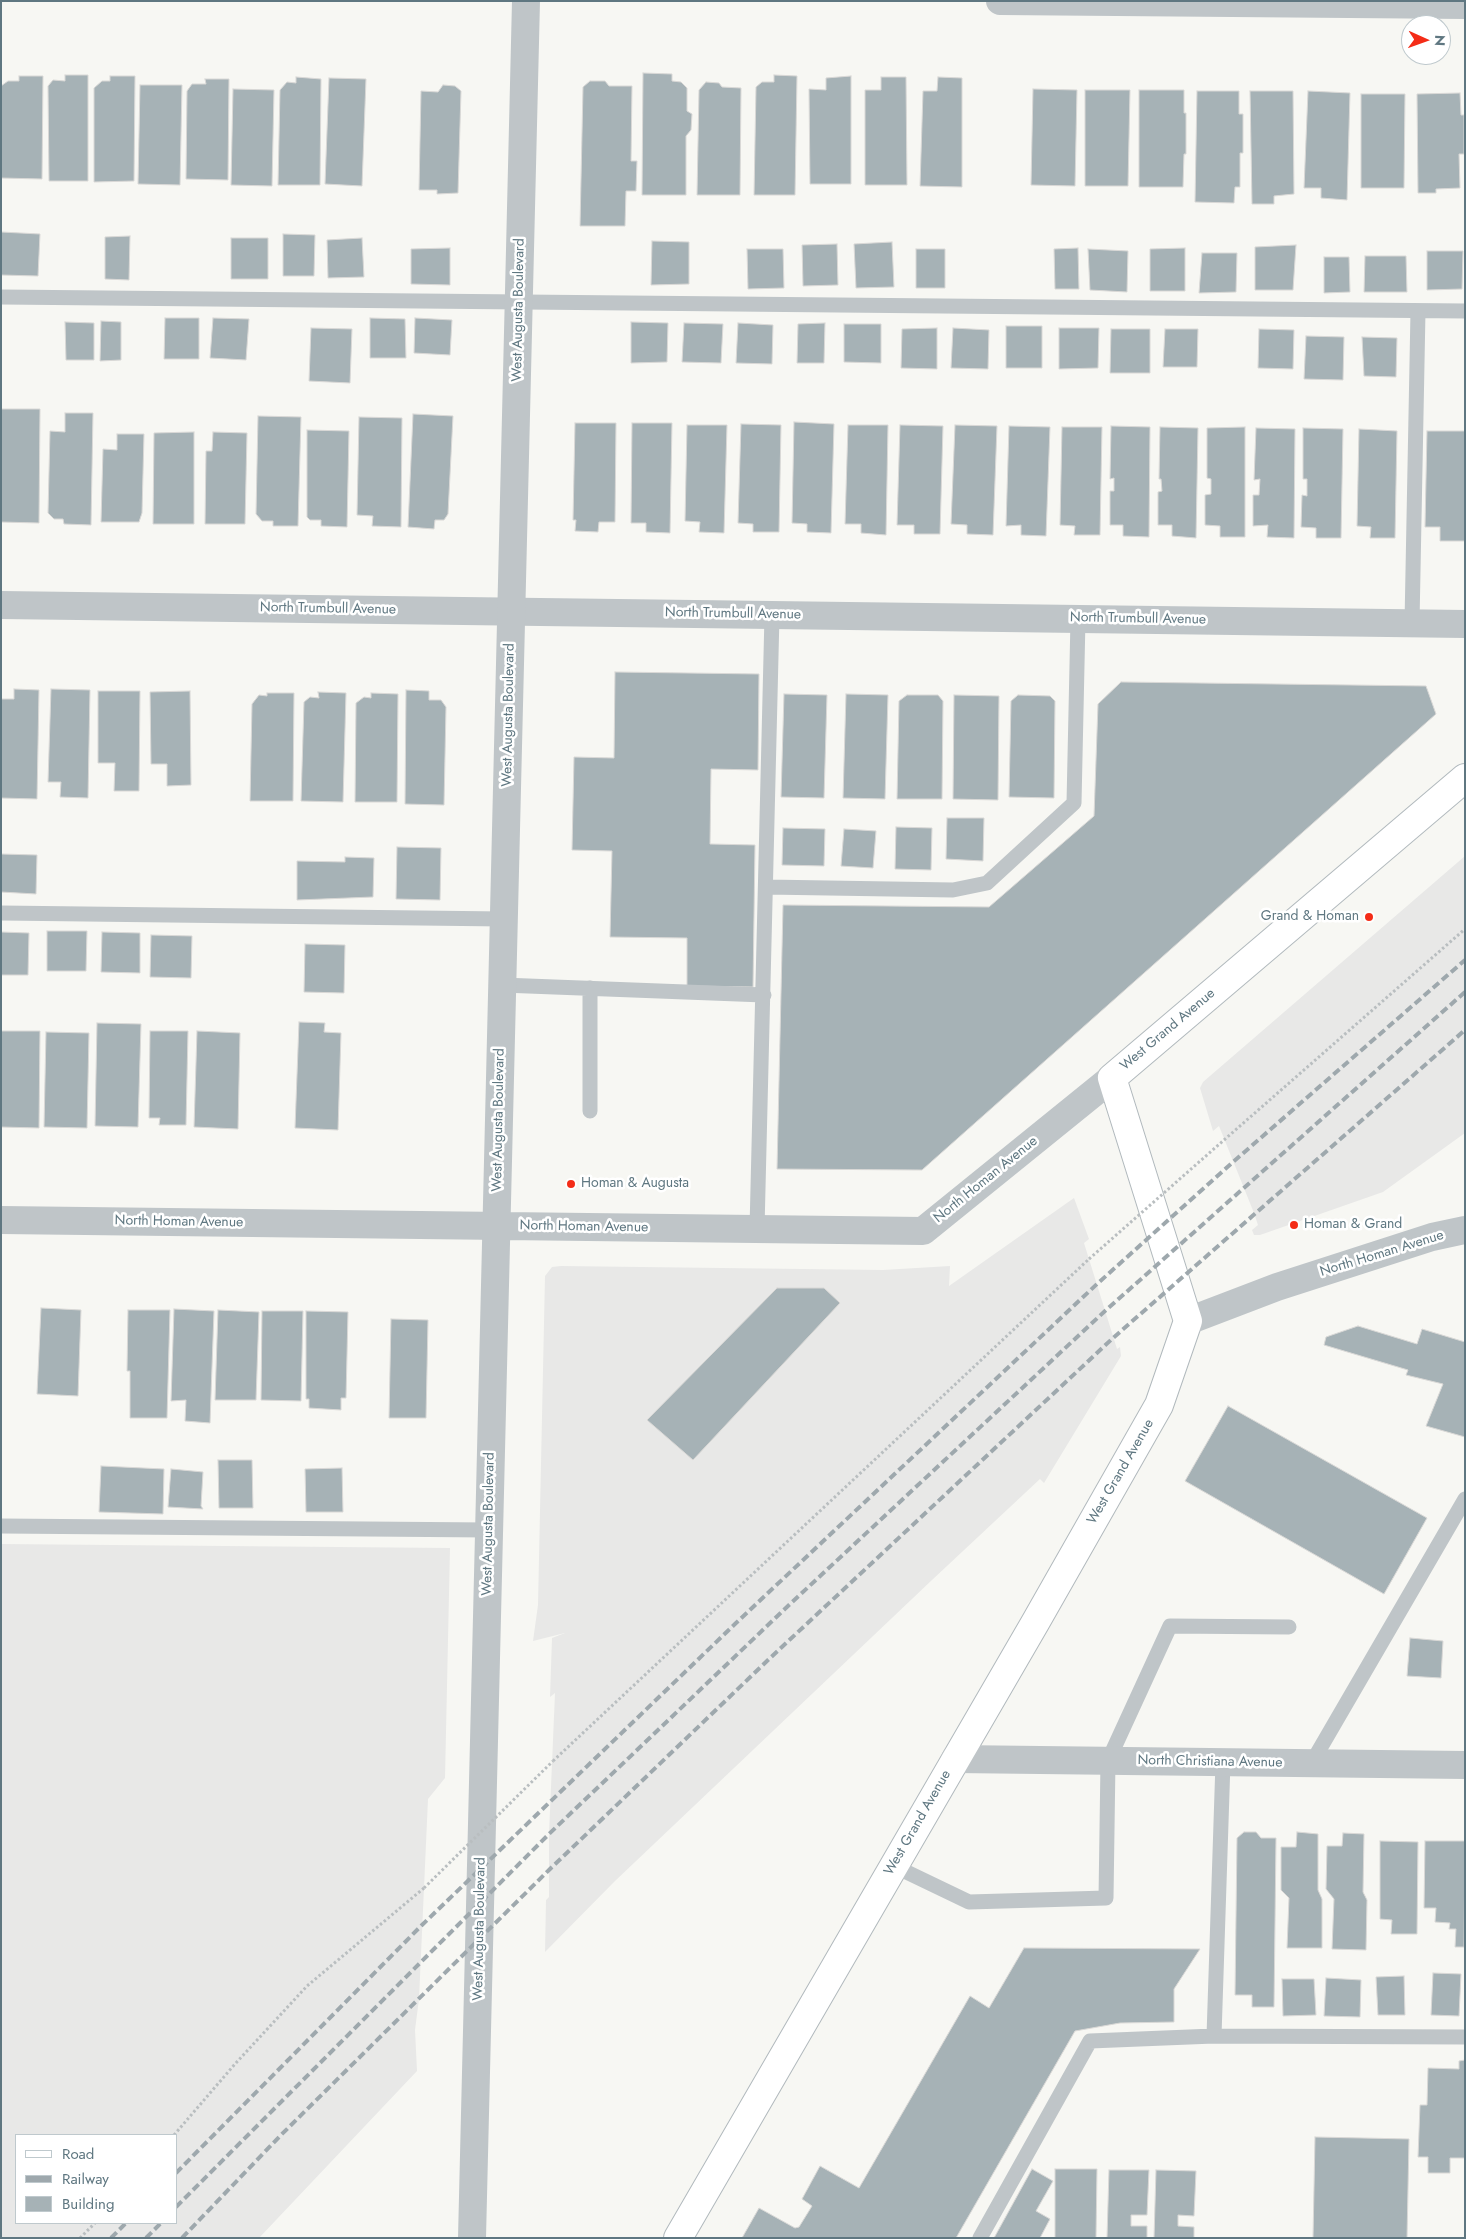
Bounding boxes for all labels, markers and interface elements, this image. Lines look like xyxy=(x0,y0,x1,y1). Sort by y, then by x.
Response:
north arrow xyxy=(1401,15,1451,65)
text: N xyxy=(1430,35,1450,46)
street label: West Augusta Boulevard xyxy=(509,238,529,382)
street label: North Trumbull Avenue xyxy=(260,599,396,619)
street label: North Trumbull Avenue xyxy=(665,604,801,624)
street label: North Trumbull Avenue xyxy=(1070,609,1206,629)
street label: West Augusta Boulevard xyxy=(499,643,519,787)
place label: Grand & Homan xyxy=(1261,909,1359,925)
marker: Grand & Homan xyxy=(1363,911,1375,923)
street label: West Grand Avenue xyxy=(1117,985,1219,1075)
street label: West Augusta Boulevard xyxy=(489,1048,509,1192)
street label: North Homan Avenue xyxy=(931,1133,1041,1227)
place label: Homan & Augusta xyxy=(581,1176,689,1192)
marker: Homan & Augusta xyxy=(565,1178,577,1190)
street label: North Homan Avenue xyxy=(115,1212,243,1232)
street label: North Homan Avenue xyxy=(520,1217,648,1237)
place label: Homan & Grand xyxy=(1304,1217,1402,1233)
marker: Homan & Grand xyxy=(1288,1219,1300,1231)
street label: North Homan Avenue xyxy=(1318,1227,1446,1281)
street label: West Grand Avenue xyxy=(1084,1416,1158,1528)
street label: West Augusta Boulevard xyxy=(479,1452,499,1596)
street label: North Christiana Avenue xyxy=(1137,1752,1283,1772)
street label: West Grand Avenue xyxy=(881,1767,955,1879)
street label: West Augusta Boulevard xyxy=(470,1857,490,2001)
legend xyxy=(15,2134,178,2224)
text: Road xyxy=(62,2143,94,2165)
text: Railway xyxy=(62,2168,109,2190)
text: Building xyxy=(62,2193,114,2215)

